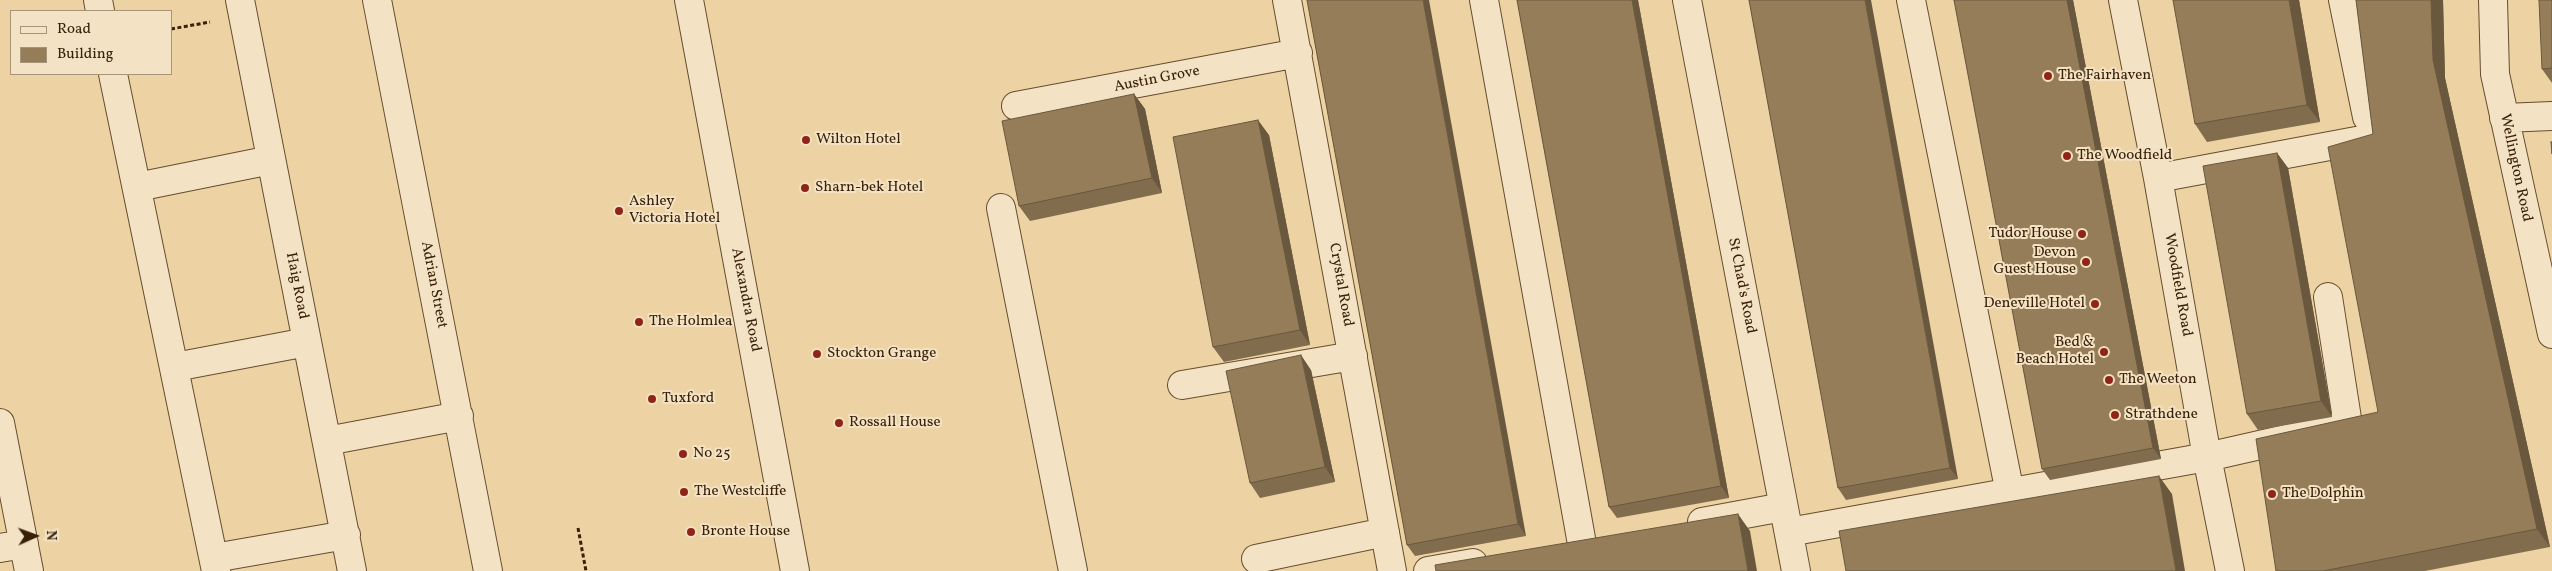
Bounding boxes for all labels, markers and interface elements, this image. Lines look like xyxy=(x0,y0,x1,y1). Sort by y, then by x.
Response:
legend xyxy=(10,10,172,75)
text: Road xyxy=(57,19,91,40)
text: Building xyxy=(57,44,113,65)
street label: Austin Grove xyxy=(1113,63,1201,97)
place label: The Fairhaven xyxy=(2058,67,2151,85)
marker: The Fairhaven xyxy=(2042,70,2054,82)
street label: Wellington Road xyxy=(2495,112,2535,224)
place label: Wilton Hotel xyxy=(816,131,901,149)
marker: Wilton Hotel xyxy=(800,134,812,146)
place label: The Woodfield xyxy=(2077,147,2172,165)
marker: The Woodfield xyxy=(2061,150,2073,162)
place label: Sharn-bek Hotel xyxy=(815,179,923,197)
marker: Sharn-bek Hotel xyxy=(799,182,811,194)
place label: Ashley Victoria Hotel xyxy=(629,193,720,228)
marker: Ashley Victoria Hotel xyxy=(613,205,625,217)
place label: Tudor House xyxy=(1989,225,2072,243)
marker: Tudor House xyxy=(2076,228,2088,240)
street label: Woodfield Road xyxy=(2159,232,2195,338)
street label: St Chad's Road xyxy=(1723,236,1759,336)
street label: Adrian Street xyxy=(416,240,450,330)
street label: Crystal Road xyxy=(1324,242,1356,328)
place label: Devon Guest House xyxy=(1994,244,2076,279)
street label: Alexandra Road xyxy=(726,247,764,353)
street label: Haig Road xyxy=(281,251,311,321)
marker: Devon Guest House xyxy=(2080,256,2092,268)
place label: Deneville Hotel xyxy=(1984,295,2085,313)
marker: Deneville Hotel xyxy=(2089,298,2101,310)
place label: The Holmlea xyxy=(649,313,732,331)
marker: The Holmlea xyxy=(633,316,645,328)
place label: Bed & Beach Hotel xyxy=(2016,334,2094,369)
place label: Stockton Grange xyxy=(827,345,936,363)
marker: Bed & Beach Hotel xyxy=(2098,346,2110,358)
marker: Stockton Grange xyxy=(811,348,823,360)
place label: The Weeton xyxy=(2119,371,2197,389)
marker: The Weeton xyxy=(2103,374,2115,386)
place label: Tuxford xyxy=(662,390,714,408)
marker: Tuxford xyxy=(646,393,658,405)
place label: Strathdene xyxy=(2125,406,2198,424)
marker: Strathdene xyxy=(2109,409,2121,421)
place label: Rossall House xyxy=(849,414,940,432)
marker: Rossall House xyxy=(833,417,845,429)
place label: No 25 xyxy=(693,445,730,463)
marker: No 25 xyxy=(677,448,689,460)
place label: The Westcliffe xyxy=(694,483,786,501)
place label: The Dolphin xyxy=(2282,485,2364,503)
marker: The Westcliffe xyxy=(678,486,690,498)
marker: The Dolphin xyxy=(2266,488,2278,500)
north arrow xyxy=(10,511,60,561)
place label: Bronte House xyxy=(701,523,790,541)
marker: Bronte House xyxy=(685,526,697,538)
text: N xyxy=(41,530,60,541)

